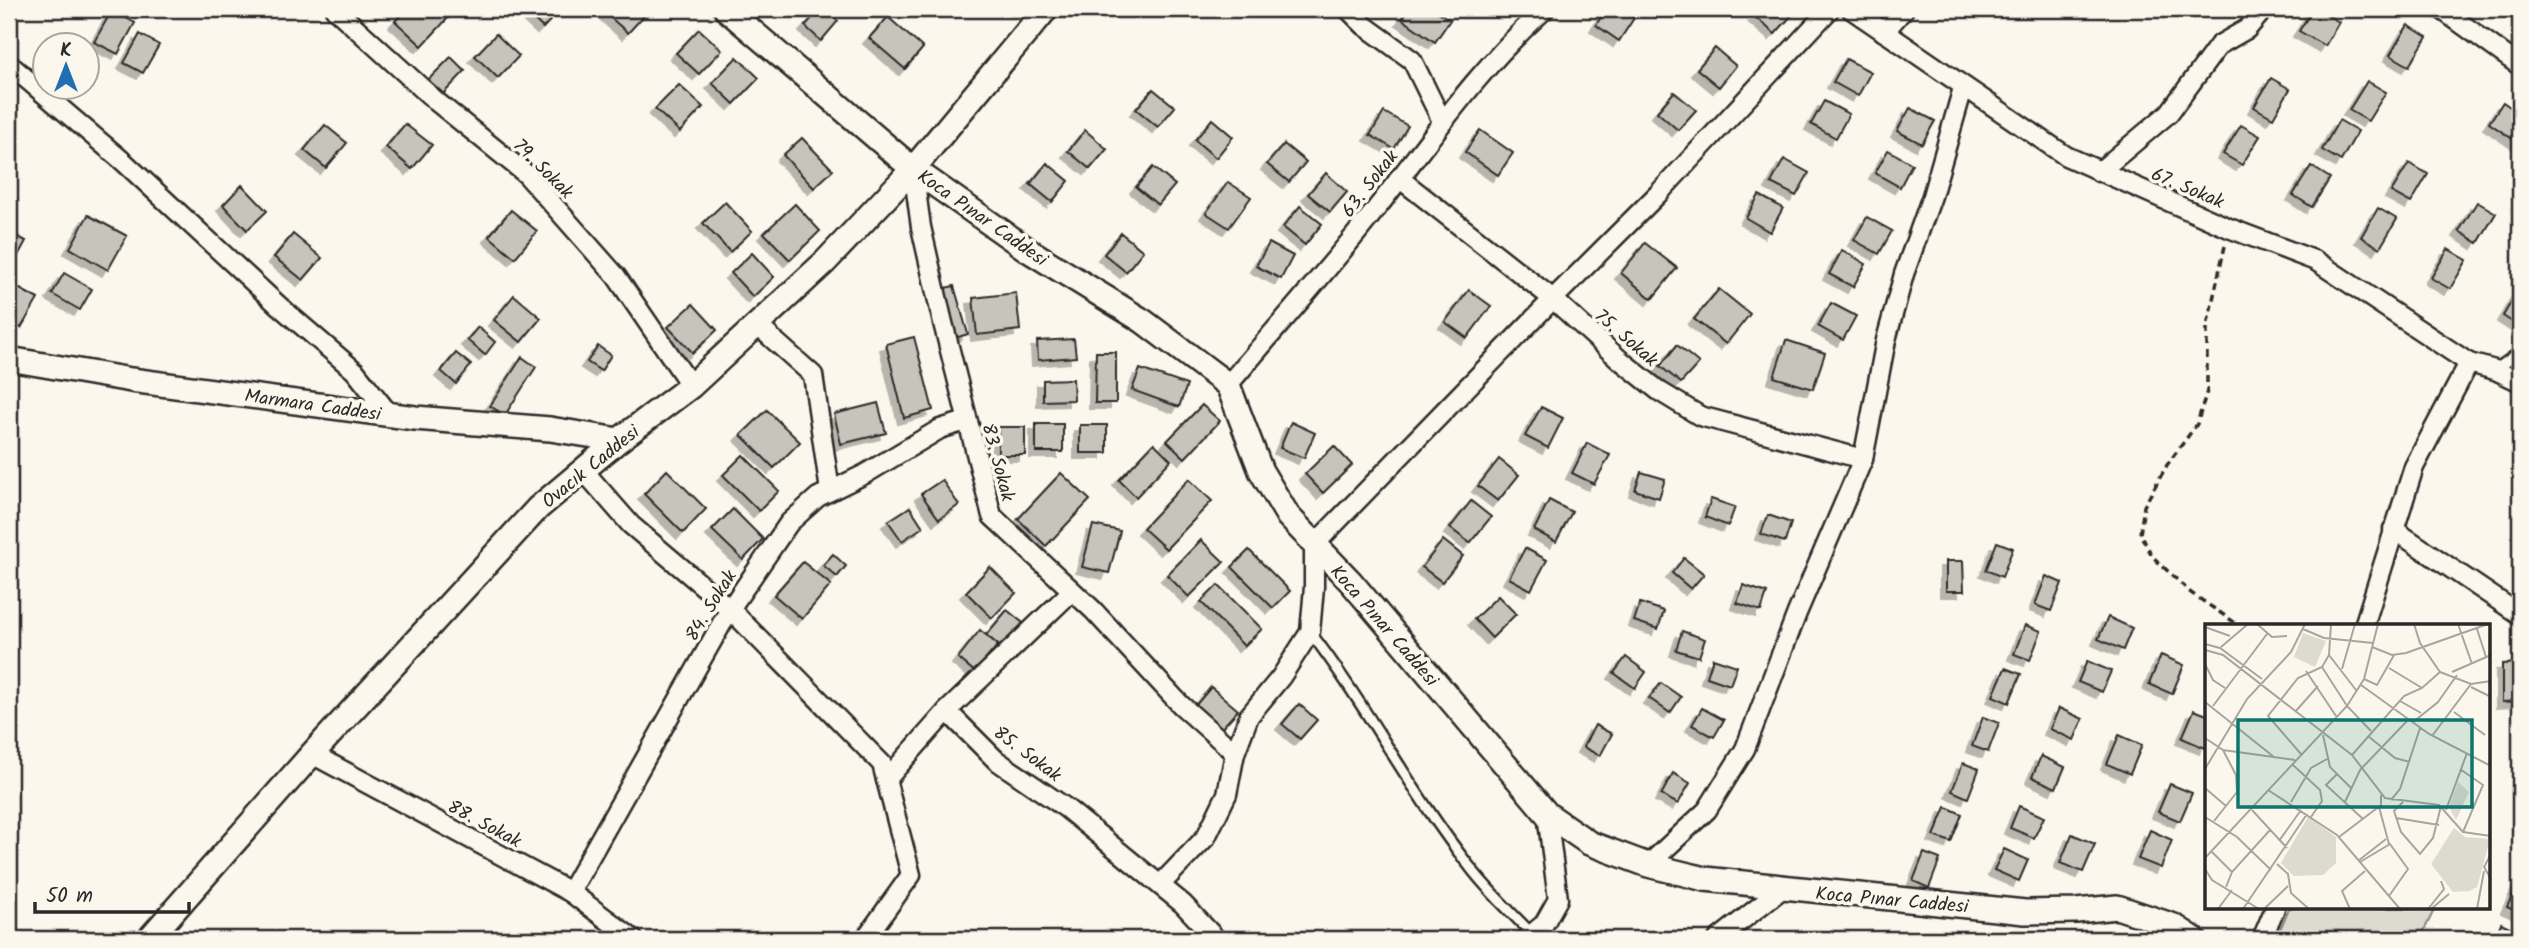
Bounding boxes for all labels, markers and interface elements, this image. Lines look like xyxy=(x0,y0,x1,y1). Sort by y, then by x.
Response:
north arrow xyxy=(32,32,102,102)
text: K xyxy=(60,36,72,66)
street label: 79. Sokak xyxy=(505,132,580,207)
street label: 63. Sokak xyxy=(1334,144,1407,225)
street label: 67. Sokak xyxy=(2146,160,2229,218)
street label: Koca Pınar Caddesi xyxy=(910,162,1055,276)
street label: 75. Sokak xyxy=(1587,302,1664,375)
street label: Marmara Caddesi xyxy=(243,382,384,431)
street label: Ovacık Caddesi xyxy=(536,418,648,517)
street label: 83. Sokak xyxy=(972,420,1022,505)
street label: Koca Pınar Caddesi xyxy=(1322,559,1446,695)
street label: 84. Sokak xyxy=(678,564,746,648)
inset map xyxy=(2205,624,2490,909)
street label: 85. Sokak xyxy=(986,719,1068,790)
street label: 88. Sokak xyxy=(442,793,527,857)
scale bar xyxy=(35,871,189,915)
street label: Koca Pınar Caddesi xyxy=(1814,879,1971,923)
text: 50 m xyxy=(46,880,93,913)

